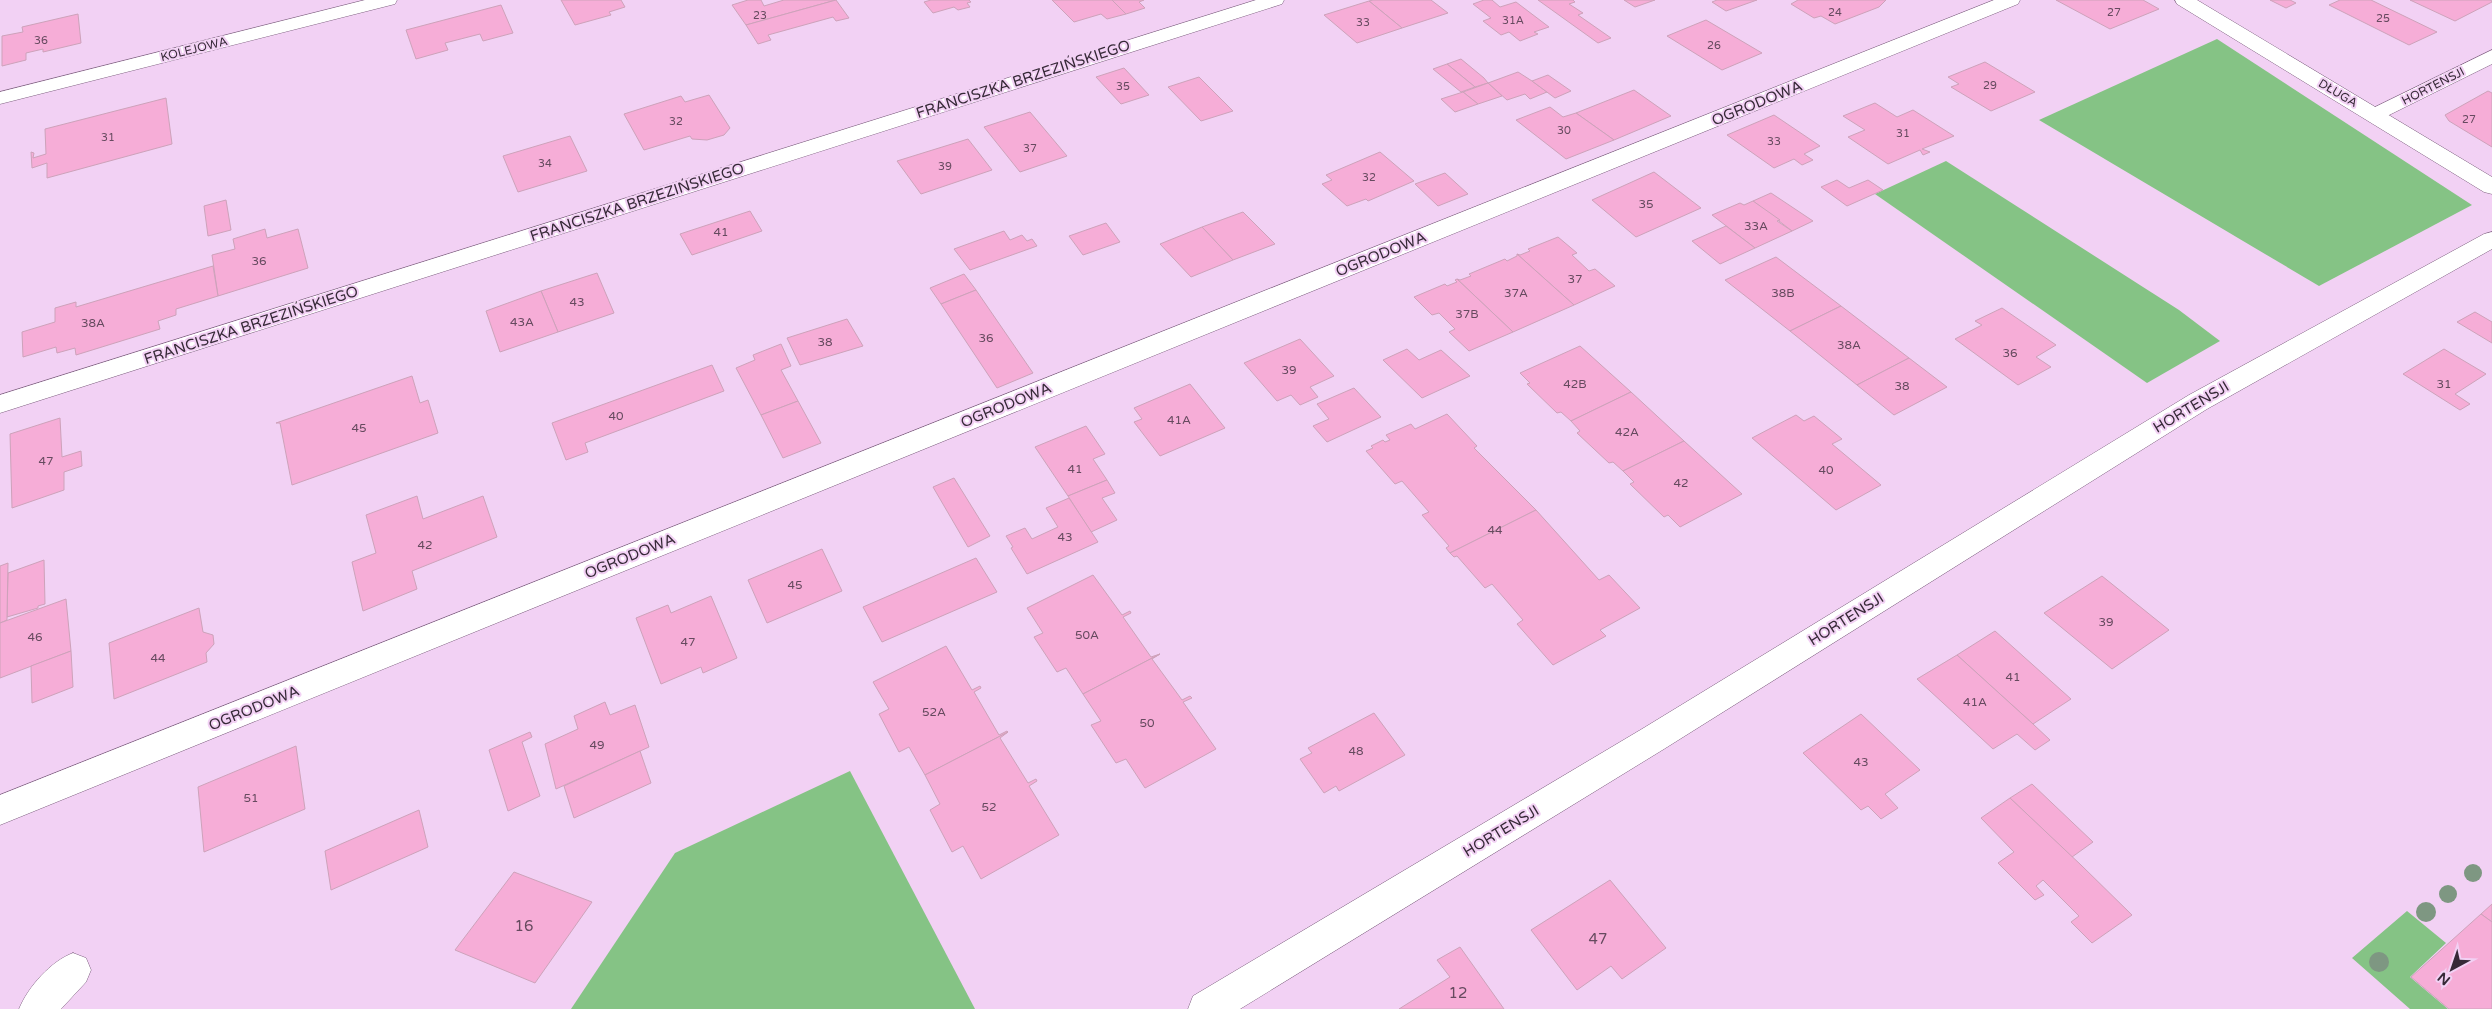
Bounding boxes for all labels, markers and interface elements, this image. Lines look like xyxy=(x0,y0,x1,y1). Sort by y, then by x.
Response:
house number: 24 xyxy=(1828,6,1842,19)
house number: 27 xyxy=(2107,6,2121,19)
house number: 23 xyxy=(753,9,767,22)
house number: 25 xyxy=(2376,12,2390,25)
house number: 31A xyxy=(1502,14,1524,27)
house number: 33 xyxy=(1356,16,1370,29)
house number: 36 xyxy=(34,34,48,47)
street label: KOLEJOWA xyxy=(159,34,229,64)
street label: FRANCISZKA BRZEZIŃSKIEGO xyxy=(914,36,1132,122)
house number: 26 xyxy=(1707,39,1721,52)
street label: HORTENSJI xyxy=(2399,64,2467,108)
street label: DŁUGA xyxy=(2316,76,2360,110)
street label: OGRODOWA xyxy=(1709,77,1805,129)
house number: 29 xyxy=(1983,79,1997,92)
house number: 35 xyxy=(1116,80,1130,93)
house number: 27 xyxy=(2462,113,2476,126)
house number: 32 xyxy=(669,115,683,128)
house number: 30 xyxy=(1557,124,1571,137)
house number: 31 xyxy=(1896,127,1910,140)
house number: 31 xyxy=(101,131,115,144)
house number: 33 xyxy=(1767,135,1781,148)
house number: 37 xyxy=(1023,142,1037,155)
house number: 34 xyxy=(538,157,552,170)
street label: FRANCISZKA BRZEZIŃSKIEGO xyxy=(528,159,746,245)
house number: 39 xyxy=(938,160,952,173)
house number: 32 xyxy=(1362,171,1376,184)
house number: 35 xyxy=(1638,197,1654,211)
house number: 33A xyxy=(1744,219,1768,233)
house number: 41 xyxy=(713,225,729,239)
street label: OGRODOWA xyxy=(1333,228,1429,280)
house number: 36 xyxy=(251,254,267,268)
house number: 37 xyxy=(1567,272,1583,286)
street label: FRANCISZKA BRZEZIŃSKIEGO xyxy=(142,282,360,368)
house number: 37A xyxy=(1504,286,1528,300)
house number: 38B xyxy=(1771,286,1795,300)
house number: 43 xyxy=(569,295,585,309)
house number: 37B xyxy=(1455,307,1479,321)
house number: 43A xyxy=(510,315,534,329)
house number: 38A xyxy=(81,316,105,330)
house number: 36 xyxy=(978,331,994,345)
house number: 38 xyxy=(817,335,833,349)
house number: 38A xyxy=(1837,338,1861,352)
house number: 36 xyxy=(2002,346,2018,360)
house number: 39 xyxy=(1281,363,1297,377)
house number: 42B xyxy=(1563,377,1587,391)
street label: HORTENSJI xyxy=(2150,377,2232,437)
house number: 31 xyxy=(2436,377,2452,391)
street label: OGRODOWA xyxy=(958,379,1054,431)
house number: 38 xyxy=(1894,379,1910,393)
house number: 40 xyxy=(608,409,624,423)
house number: 41A xyxy=(1167,413,1191,427)
house number: 45 xyxy=(351,421,367,435)
house number: 42A xyxy=(1615,425,1639,439)
house number: 47 xyxy=(38,454,54,468)
house number: 41 xyxy=(1067,462,1083,476)
house number: 40 xyxy=(1818,463,1834,477)
house number: 42 xyxy=(1673,476,1689,490)
house number: 44 xyxy=(1487,523,1503,537)
street label: OGRODOWA xyxy=(582,530,678,582)
house number: 43 xyxy=(1057,530,1073,544)
house number: 42 xyxy=(417,538,433,552)
house number: 45 xyxy=(787,578,803,592)
street label: HORTENSJI xyxy=(1805,589,1887,649)
house number: 39 xyxy=(2098,615,2114,629)
house number: 50A xyxy=(1075,628,1099,642)
house number: 46 xyxy=(27,630,43,644)
house number: 47 xyxy=(680,635,696,649)
house number: 44 xyxy=(150,651,166,665)
house number: 41 xyxy=(2005,670,2021,684)
street label: OGRODOWA xyxy=(206,682,302,734)
house number: 41A xyxy=(1963,695,1987,709)
house number: 52A xyxy=(922,705,946,719)
house number: 50 xyxy=(1139,716,1155,730)
house number: 49 xyxy=(589,738,605,752)
house number: 48 xyxy=(1348,744,1364,758)
house number: 43 xyxy=(1853,755,1869,769)
house number: 51 xyxy=(243,791,259,805)
house number: 52 xyxy=(981,800,997,814)
street label: HORTENSJI xyxy=(1460,801,1542,861)
house number: 16 xyxy=(515,917,533,935)
house number: 47 xyxy=(1589,930,1607,948)
north arrow xyxy=(2427,944,2477,994)
text: N xyxy=(2434,968,2454,989)
house number: 12 xyxy=(1449,984,1467,1002)

